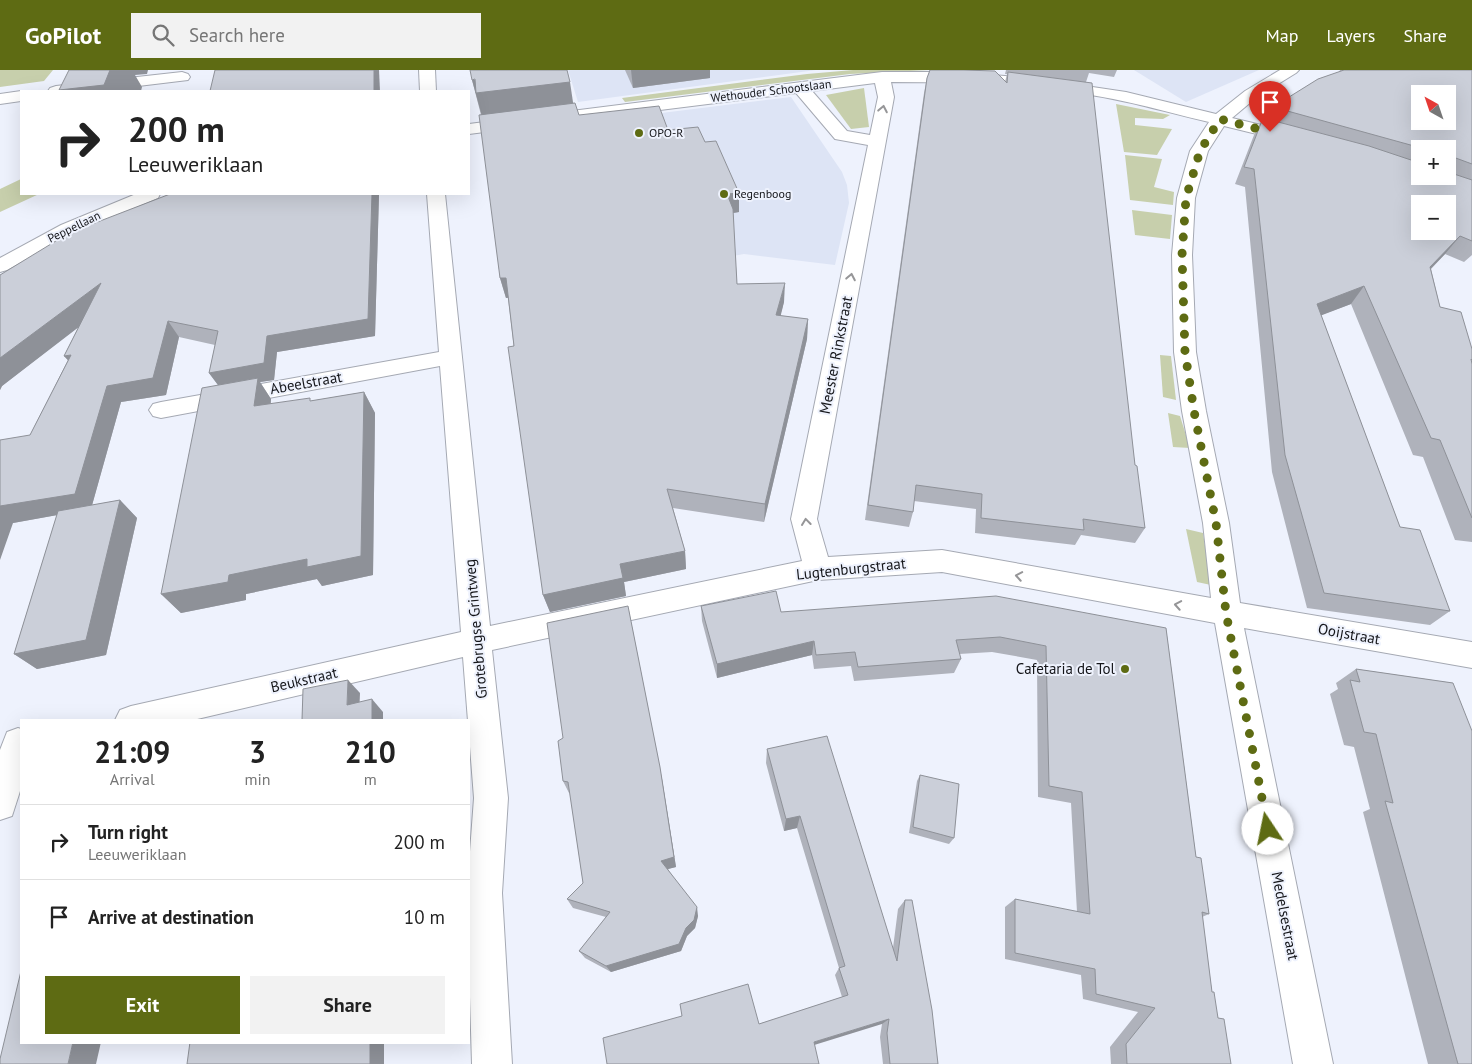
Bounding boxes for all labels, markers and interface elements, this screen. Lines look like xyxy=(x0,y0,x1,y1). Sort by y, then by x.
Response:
search box xyxy=(131,13,481,58)
text: GoPilot xyxy=(25,20,101,51)
icon: search xyxy=(149,21,177,49)
text: Search here xyxy=(189,23,285,47)
text: Map xyxy=(1266,24,1298,47)
text: Layers xyxy=(1326,24,1375,47)
text: Share xyxy=(1403,24,1447,47)
street label: Wethouder Schootslaan xyxy=(710,76,832,105)
pin xyxy=(1249,81,1291,132)
north arrow xyxy=(1411,85,1456,130)
map controls xyxy=(1411,85,1456,240)
icon: arrive xyxy=(1256,88,1284,116)
one-way arrow xyxy=(878,104,888,113)
text: 200 m xyxy=(128,106,225,152)
icon: right xyxy=(45,110,110,175)
place label: OPO-R xyxy=(649,125,683,140)
marker: OPO-R xyxy=(633,127,645,139)
button: + xyxy=(1411,140,1456,185)
text: Leeuweriklaan xyxy=(128,150,263,178)
place label: Regenboog xyxy=(734,186,791,201)
marker: Regenboog xyxy=(718,188,730,200)
button: − xyxy=(1411,195,1456,240)
street label: Peppellaan xyxy=(45,207,103,246)
one-way arrow xyxy=(845,272,855,281)
street label: Meester Rinkstraat xyxy=(815,294,856,415)
street label: Abeelstraat xyxy=(268,367,343,398)
one-way arrow xyxy=(801,518,812,526)
street label: Lugtenburgstraat xyxy=(795,553,907,584)
street label: Grotebrugse Grintweg xyxy=(460,558,491,700)
one-way arrow xyxy=(1014,571,1023,581)
one-way arrow xyxy=(1174,601,1183,611)
street label: Ooijstraat xyxy=(1317,619,1382,648)
place label: Cafetaria de Tol xyxy=(1016,659,1116,678)
street label: Beukstraat xyxy=(269,663,339,696)
marker: Cafetaria de Tol xyxy=(1119,663,1131,675)
text: 21:09 xyxy=(94,732,170,771)
text: 3 xyxy=(249,732,266,771)
text: 210 xyxy=(345,732,396,771)
text: Arrival xyxy=(110,769,155,789)
text: min xyxy=(245,769,271,789)
text: m xyxy=(364,769,377,789)
position arrow xyxy=(1241,802,1293,854)
text: Turn right xyxy=(88,820,168,844)
icon: right xyxy=(45,828,73,856)
text: 200 m xyxy=(393,830,445,854)
text: Leeuweriklaan xyxy=(88,844,186,864)
street label: Medelsestraat xyxy=(1268,870,1303,962)
icon: arrive xyxy=(45,903,73,931)
text: Arrive at destination xyxy=(88,905,254,929)
text: 10 m xyxy=(404,905,445,929)
button: Exit xyxy=(45,976,240,1034)
button: Share xyxy=(250,976,445,1034)

